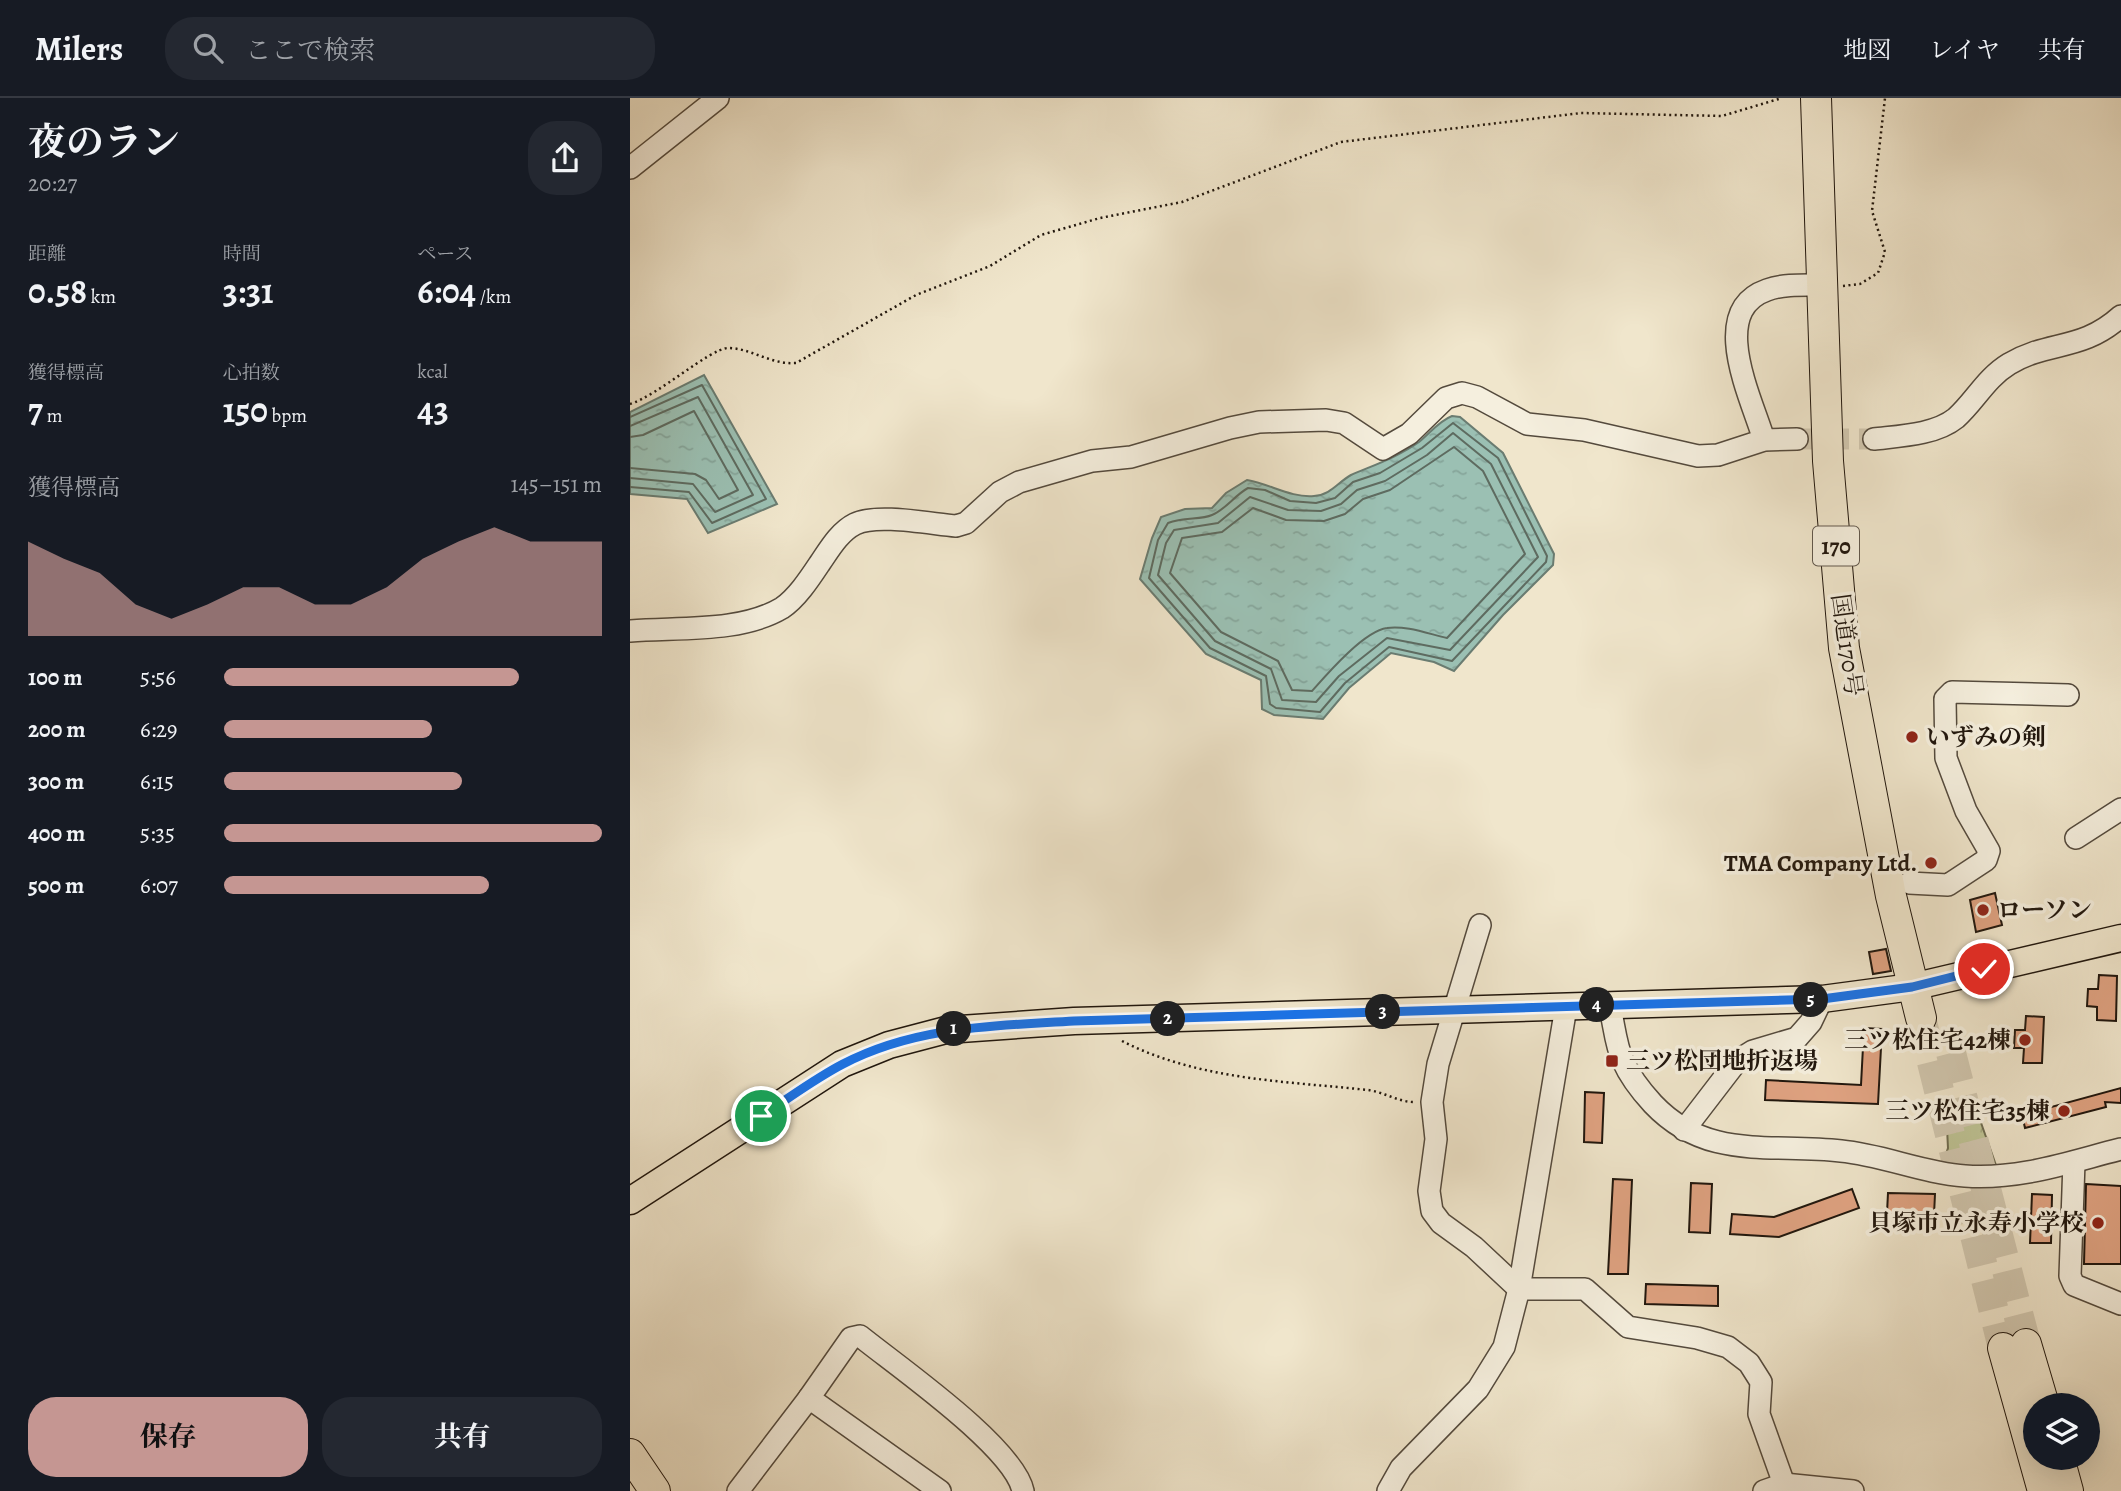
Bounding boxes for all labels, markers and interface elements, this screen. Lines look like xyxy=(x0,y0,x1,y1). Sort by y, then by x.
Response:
search box xyxy=(165,17,655,80)
text: Milers xyxy=(35,26,123,71)
icon: search xyxy=(189,29,227,67)
text: ここで検索 xyxy=(245,33,375,68)
text: 地図 xyxy=(1843,34,1891,66)
text: レイヤ xyxy=(1929,34,2000,66)
text: 共有 xyxy=(2038,34,2086,66)
text: 夜のラン xyxy=(28,116,180,168)
button: share xyxy=(528,121,602,195)
text: 20:27 xyxy=(28,168,77,199)
text: 距離 xyxy=(28,241,66,267)
text: 時間 xyxy=(223,241,261,267)
text: ペース xyxy=(417,241,473,267)
text: 0.58 xyxy=(28,267,87,315)
text: 3:31 xyxy=(223,267,274,315)
text: 6:04 xyxy=(417,267,476,315)
text: km xyxy=(87,284,116,310)
text: /km xyxy=(476,284,511,310)
text: kcal xyxy=(417,359,448,385)
text: 獲得標高 xyxy=(28,360,104,386)
text: 心拍数 xyxy=(223,360,280,386)
text: 43 xyxy=(417,385,449,433)
text: 7 xyxy=(28,386,43,434)
text: 150 xyxy=(223,386,268,434)
text: m xyxy=(43,403,63,429)
text: bpm xyxy=(268,403,307,429)
text: 145–151 m xyxy=(511,469,602,500)
text: 獲得標高 xyxy=(28,472,120,503)
road number: 170 xyxy=(1813,526,1859,566)
street label: 国道170号 xyxy=(1824,592,1870,698)
text: 100 m xyxy=(28,662,83,693)
text: 5:56 xyxy=(140,662,176,693)
text: 200 m xyxy=(28,714,86,745)
text: 6:29 xyxy=(140,714,178,745)
place label: いずみの剣 xyxy=(1926,721,2046,753)
marker: いずみの剣 xyxy=(1904,729,1920,745)
text: 300 m xyxy=(28,766,84,797)
text: 6:15 xyxy=(140,766,174,797)
text: 400 m xyxy=(28,818,85,849)
text: 5:35 xyxy=(140,818,175,849)
place label: TMA Company Ltd. xyxy=(1724,847,1917,879)
marker: TMA Company Ltd. xyxy=(1923,855,1939,871)
text: 500 m xyxy=(28,870,84,901)
text: 6:07 xyxy=(140,870,178,901)
place label: ローソン xyxy=(1997,894,2092,926)
marker: ローソン xyxy=(1975,902,1991,918)
pin xyxy=(1954,939,2014,999)
icon: check xyxy=(1965,950,2003,988)
pin: 5 xyxy=(1794,982,1828,1018)
text: 5 xyxy=(1806,986,1815,1012)
pin: 4 xyxy=(1580,988,1614,1023)
text: 4 xyxy=(1592,991,1601,1017)
pin: 3 xyxy=(1366,995,1400,1030)
text: 3 xyxy=(1378,998,1387,1024)
pin: 2 xyxy=(1150,1002,1186,1037)
text: 2 xyxy=(1163,1005,1172,1031)
pin: 1 xyxy=(936,1012,972,1046)
text: 1 xyxy=(950,1015,957,1041)
place label: 三ツ松住宅42棟 xyxy=(1844,1024,2011,1056)
marker: 三ツ松住宅42棟 xyxy=(2017,1032,2033,1048)
place label: 三ツ松団地折返場 xyxy=(1626,1045,1818,1077)
marker: 三ツ松団地折返場 xyxy=(1604,1053,1620,1069)
pin xyxy=(731,1086,791,1146)
place label: 三ツ松住宅35棟 xyxy=(1885,1095,2050,1127)
icon: arrive xyxy=(742,1097,780,1135)
marker: 三ツ松住宅35棟 xyxy=(2056,1103,2072,1119)
place label: 貝塚市立永寿小学校 xyxy=(1868,1207,2084,1239)
marker: 貝塚市立永寿小学校 xyxy=(2090,1215,2106,1231)
map controls xyxy=(2023,1393,2100,1470)
button: layers xyxy=(2023,1393,2100,1470)
button: 保存 xyxy=(28,1397,308,1477)
button: 共有 xyxy=(322,1397,602,1477)

